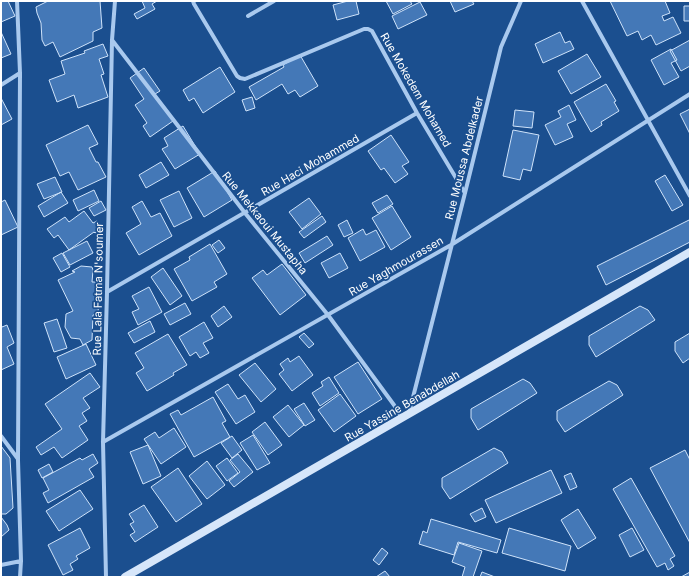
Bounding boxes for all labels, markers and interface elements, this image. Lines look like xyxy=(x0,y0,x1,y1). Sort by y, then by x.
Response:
street label: Rue Mokedem Mohamed xyxy=(378,30,454,150)
street label: Rue Moussa Abdelkader xyxy=(442,95,486,221)
street label: Rue Haci Mohammed xyxy=(258,131,362,199)
street label: Rue Mekkaoui Mustapha xyxy=(219,169,311,277)
street label: Rue Lala Fatma N'soumer xyxy=(90,222,106,356)
street label: Rue Yaghmourassen xyxy=(346,233,446,299)
street label: Rue Yassine Benabdellah xyxy=(342,367,462,445)

